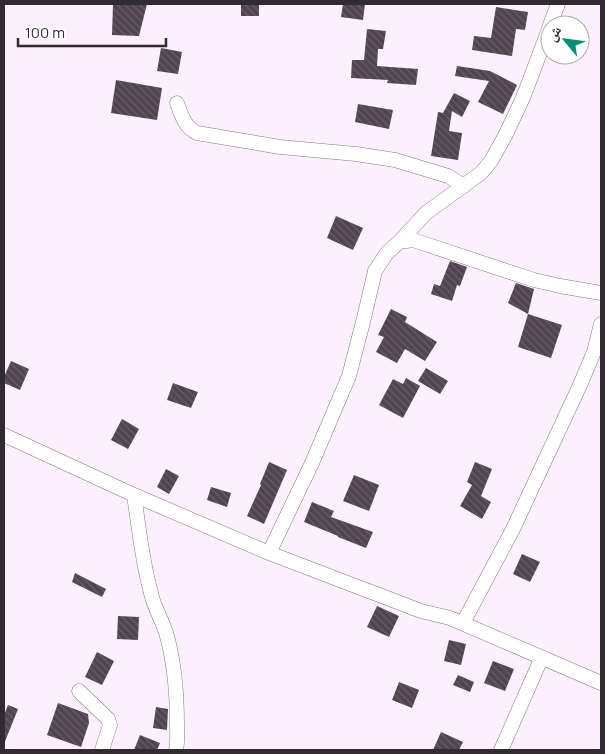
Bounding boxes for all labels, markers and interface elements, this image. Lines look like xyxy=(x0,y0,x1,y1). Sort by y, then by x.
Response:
scale bar xyxy=(18,15,165,47)
north arrow xyxy=(540,15,590,65)
text: 100 m xyxy=(25,22,65,43)
text: ش xyxy=(541,22,565,45)

